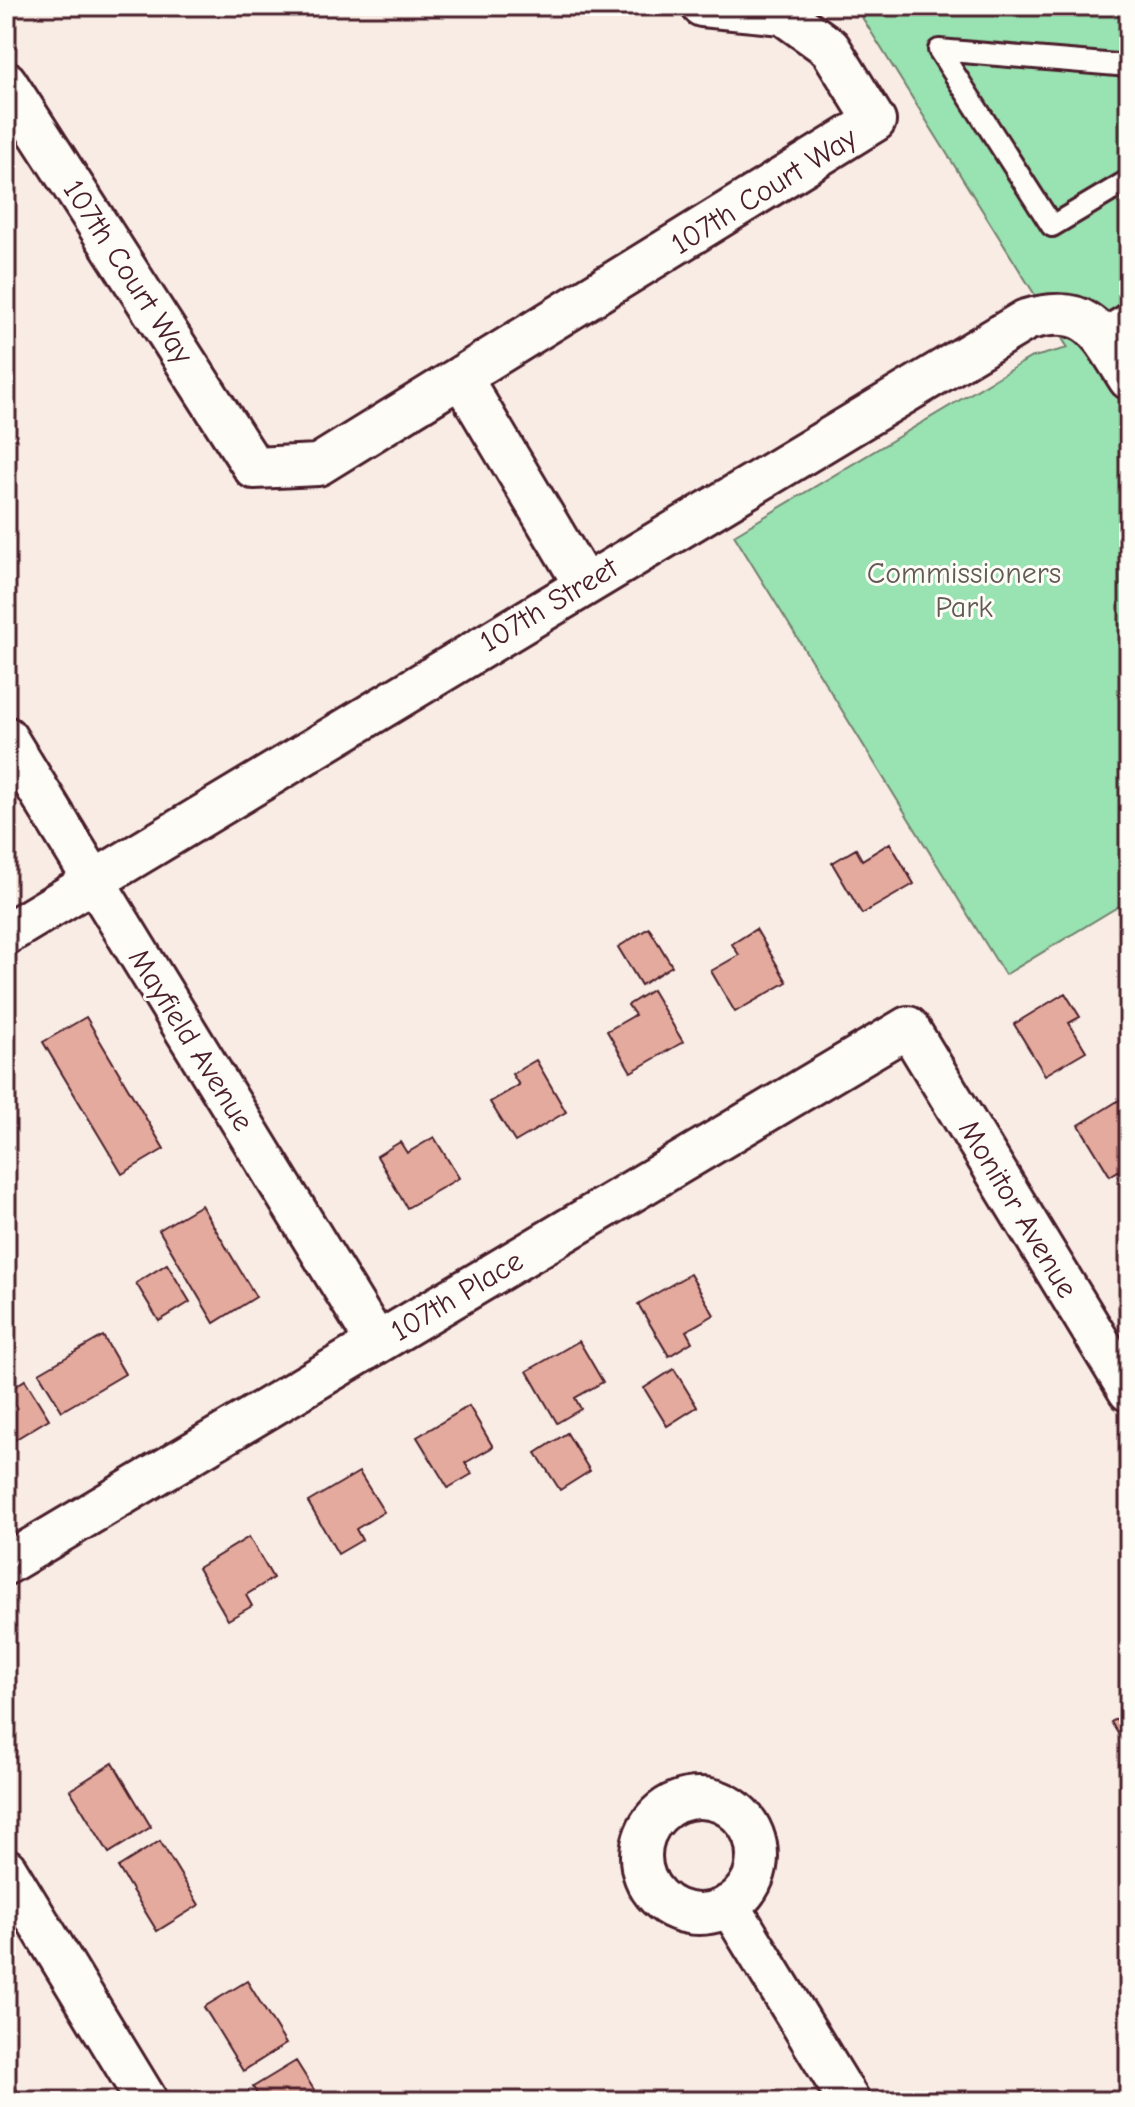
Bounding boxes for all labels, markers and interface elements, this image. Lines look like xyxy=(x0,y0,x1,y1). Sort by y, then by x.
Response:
street label: 107th Court Way xyxy=(665,120,864,262)
street label: 107th Court Way xyxy=(56,174,201,371)
street label: 107th Street xyxy=(474,550,625,660)
park label: Commissioners Park xyxy=(867,556,1061,625)
street label: Mayfield Avenue xyxy=(121,942,261,1138)
street label: Monitor Avenue xyxy=(951,1114,1085,1304)
street label: 107th Place xyxy=(385,1243,529,1349)

